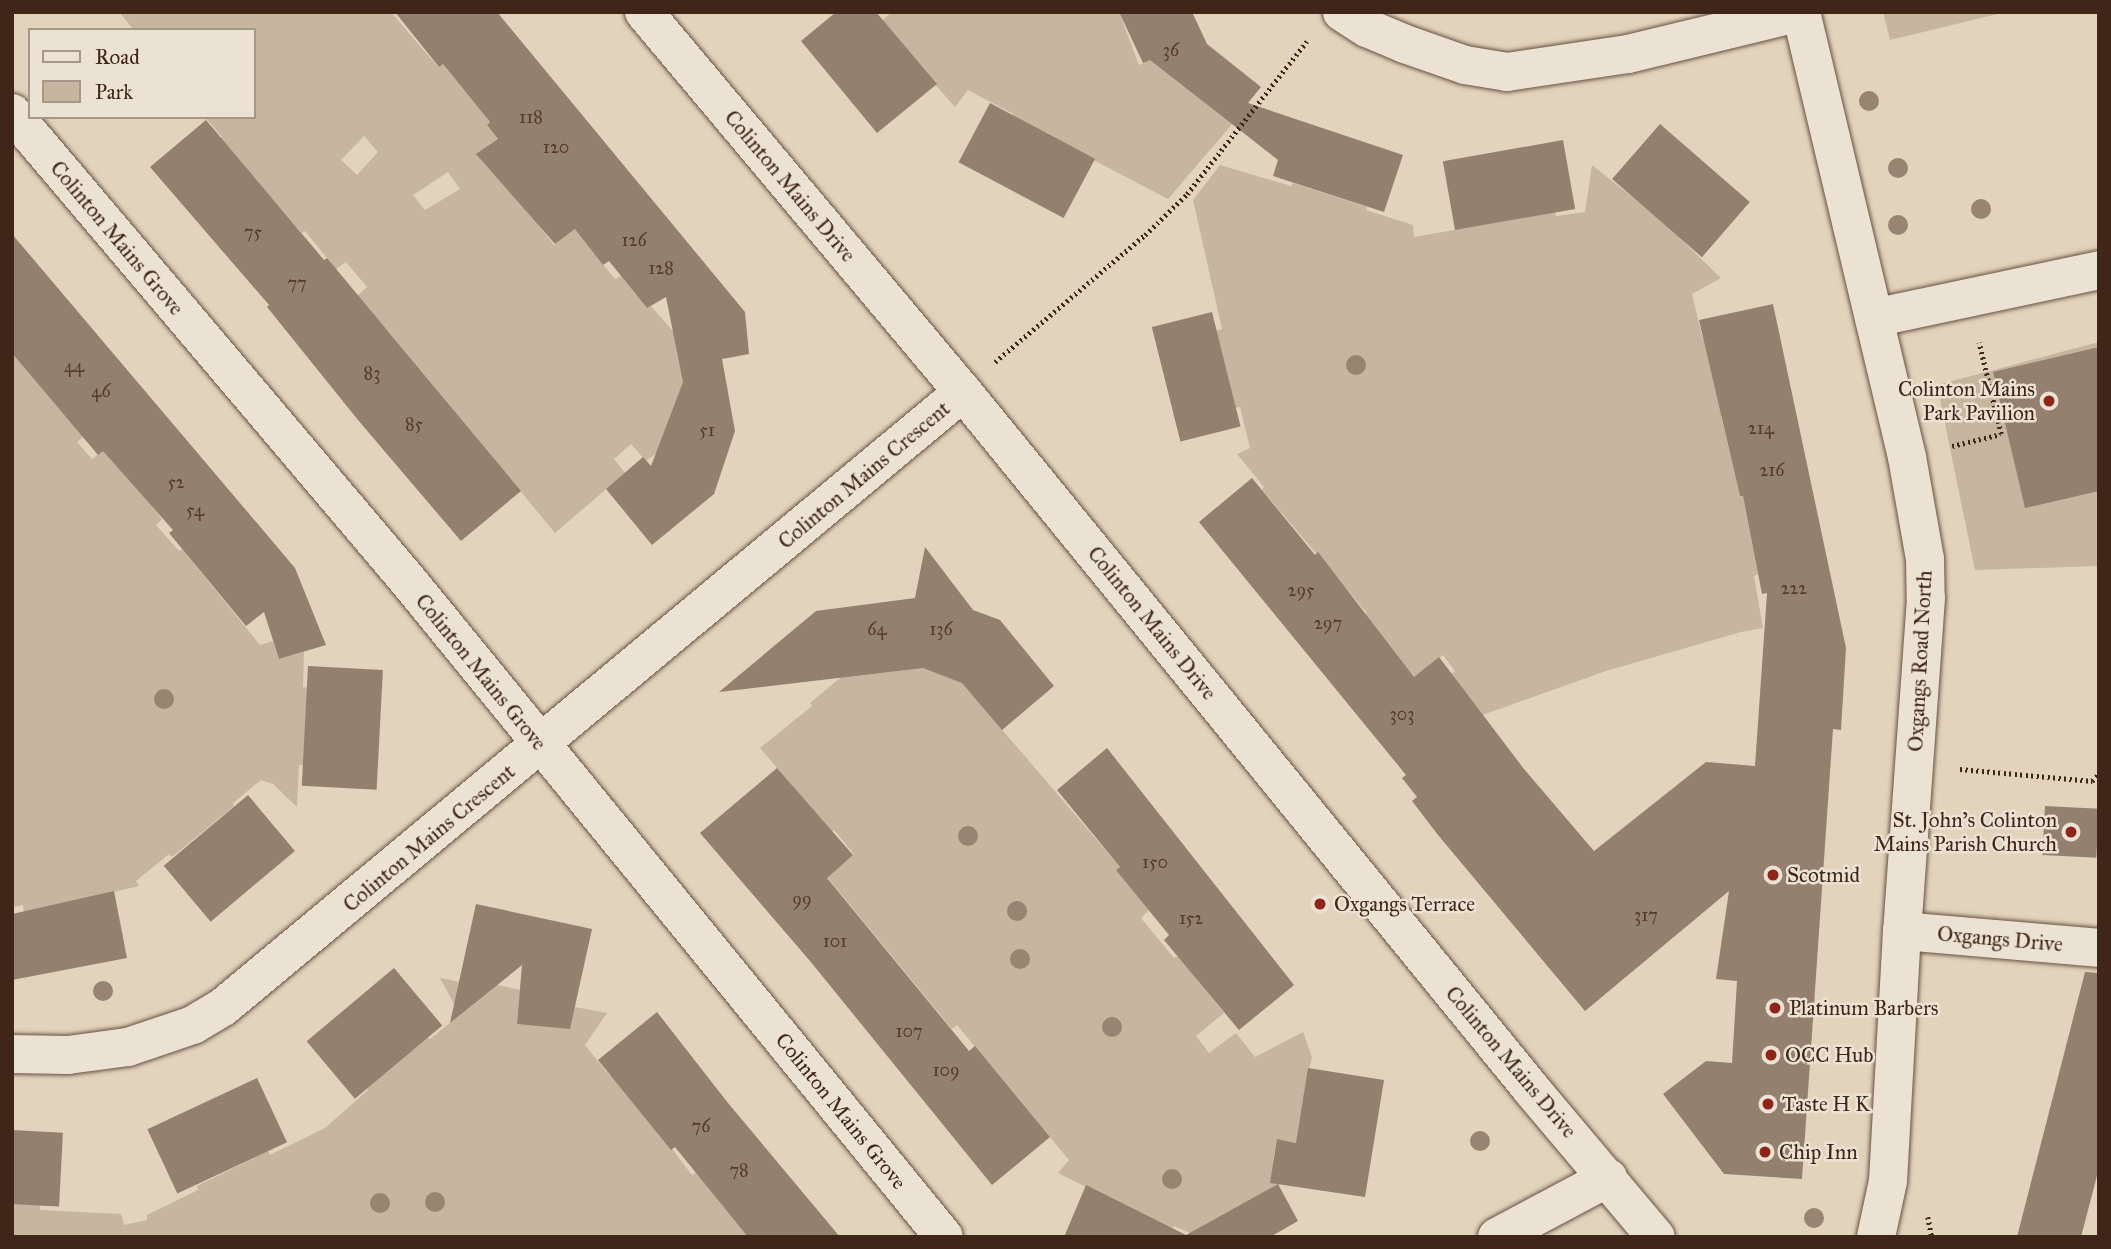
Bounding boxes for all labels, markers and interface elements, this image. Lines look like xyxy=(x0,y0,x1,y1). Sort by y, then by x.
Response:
legend xyxy=(28,28,256,119)
house number: 36 xyxy=(1163,39,1179,61)
text: Road xyxy=(95,44,140,70)
text: Park xyxy=(95,79,133,105)
street label: Colinton Mains Drive xyxy=(719,105,861,267)
house number: 118 xyxy=(519,106,543,128)
house number: 120 xyxy=(543,136,569,158)
street label: Colinton Mains Grove xyxy=(45,156,189,320)
house number: 75 xyxy=(244,221,262,243)
house number: 126 xyxy=(621,229,647,251)
house number: 128 xyxy=(648,257,674,279)
house number: 77 xyxy=(287,272,307,294)
house number: 44 xyxy=(64,355,84,377)
house number: 83 xyxy=(364,362,380,384)
place label: Colinton Mains Park Pavilion xyxy=(1898,376,2035,426)
house number: 46 xyxy=(91,380,111,402)
marker: Colinton Mains Park Pavilion xyxy=(2041,393,2057,409)
street label: Colinton Mains Crescent xyxy=(773,396,955,554)
house number: 85 xyxy=(405,413,423,435)
house number: 214 xyxy=(1748,417,1774,439)
house number: 51 xyxy=(699,419,715,441)
house number: 216 xyxy=(1759,459,1785,481)
house number: 52 xyxy=(167,471,185,493)
house number: 54 xyxy=(186,499,204,521)
street label: Colinton Mains Drive xyxy=(1082,541,1222,705)
street label: Oxgangs Road North xyxy=(1903,570,1937,752)
house number: 222 xyxy=(1781,577,1807,599)
house number: 295 xyxy=(1288,579,1314,601)
street label: Colinton Mains Grove xyxy=(410,589,552,755)
house number: 297 xyxy=(1314,612,1342,634)
house number: 64 xyxy=(867,618,887,640)
house number: 136 xyxy=(929,618,953,640)
house number: 303 xyxy=(1390,703,1414,725)
street label: Colinton Mains Crescent xyxy=(338,759,520,917)
place label: St. John's Colinton Mains Parish Church xyxy=(1874,807,2057,857)
marker: St. John's Colinton Mains Parish Church xyxy=(2063,824,2079,840)
house number: 150 xyxy=(1142,851,1168,873)
place label: Scotmid xyxy=(1787,862,1860,888)
marker: Scotmid xyxy=(1765,867,1781,883)
house number: 99 xyxy=(792,888,812,910)
place label: Oxgangs Terrace xyxy=(1334,891,1475,917)
marker: Oxgangs Terrace xyxy=(1312,896,1328,912)
house number: 317 xyxy=(1634,904,1658,926)
house number: 152 xyxy=(1179,907,1203,929)
street label: Oxgangs Drive xyxy=(1936,921,2064,957)
house number: 101 xyxy=(823,930,847,952)
street label: Colinton Mains Drive xyxy=(1440,981,1582,1143)
place label: Platinum Barbers xyxy=(1789,995,1938,1021)
marker: Platinum Barbers xyxy=(1767,1000,1783,1016)
house number: 107 xyxy=(895,1020,923,1042)
street label: Colinton Mains Grove xyxy=(770,1028,912,1194)
place label: OCC Hub xyxy=(1785,1042,1873,1068)
marker: OCC Hub xyxy=(1763,1047,1779,1063)
house number: 109 xyxy=(932,1059,960,1081)
place label: Taste H K xyxy=(1782,1091,1870,1117)
marker: Taste H K xyxy=(1760,1096,1776,1112)
house number: 76 xyxy=(692,1115,710,1137)
place label: Chip Inn xyxy=(1779,1139,1858,1165)
marker: Chip Inn xyxy=(1757,1144,1773,1160)
house number: 78 xyxy=(729,1159,749,1181)

